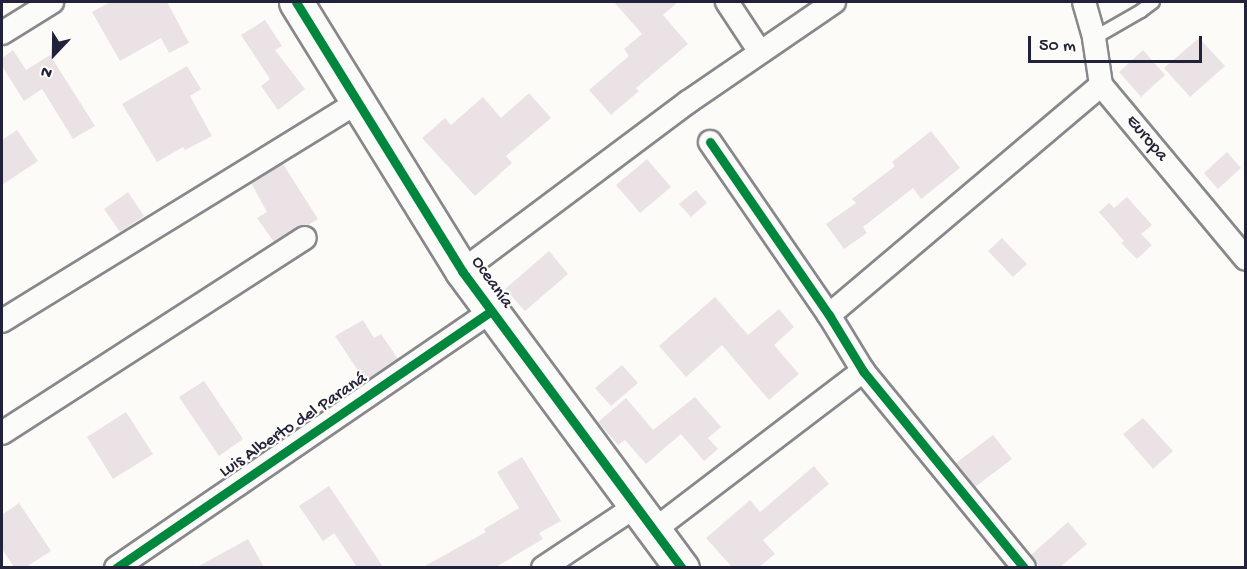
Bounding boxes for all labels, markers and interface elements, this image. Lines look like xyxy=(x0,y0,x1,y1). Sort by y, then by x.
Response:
north arrow xyxy=(24,24,84,84)
scale bar xyxy=(1031,24,1205,62)
text: 50 m xyxy=(1039,36,1076,57)
text: N xyxy=(39,60,55,82)
street label: Europa xyxy=(1120,111,1172,167)
street label: Oceanía xyxy=(465,253,517,313)
street label: Luis Alberto del Paraná xyxy=(216,369,372,483)

